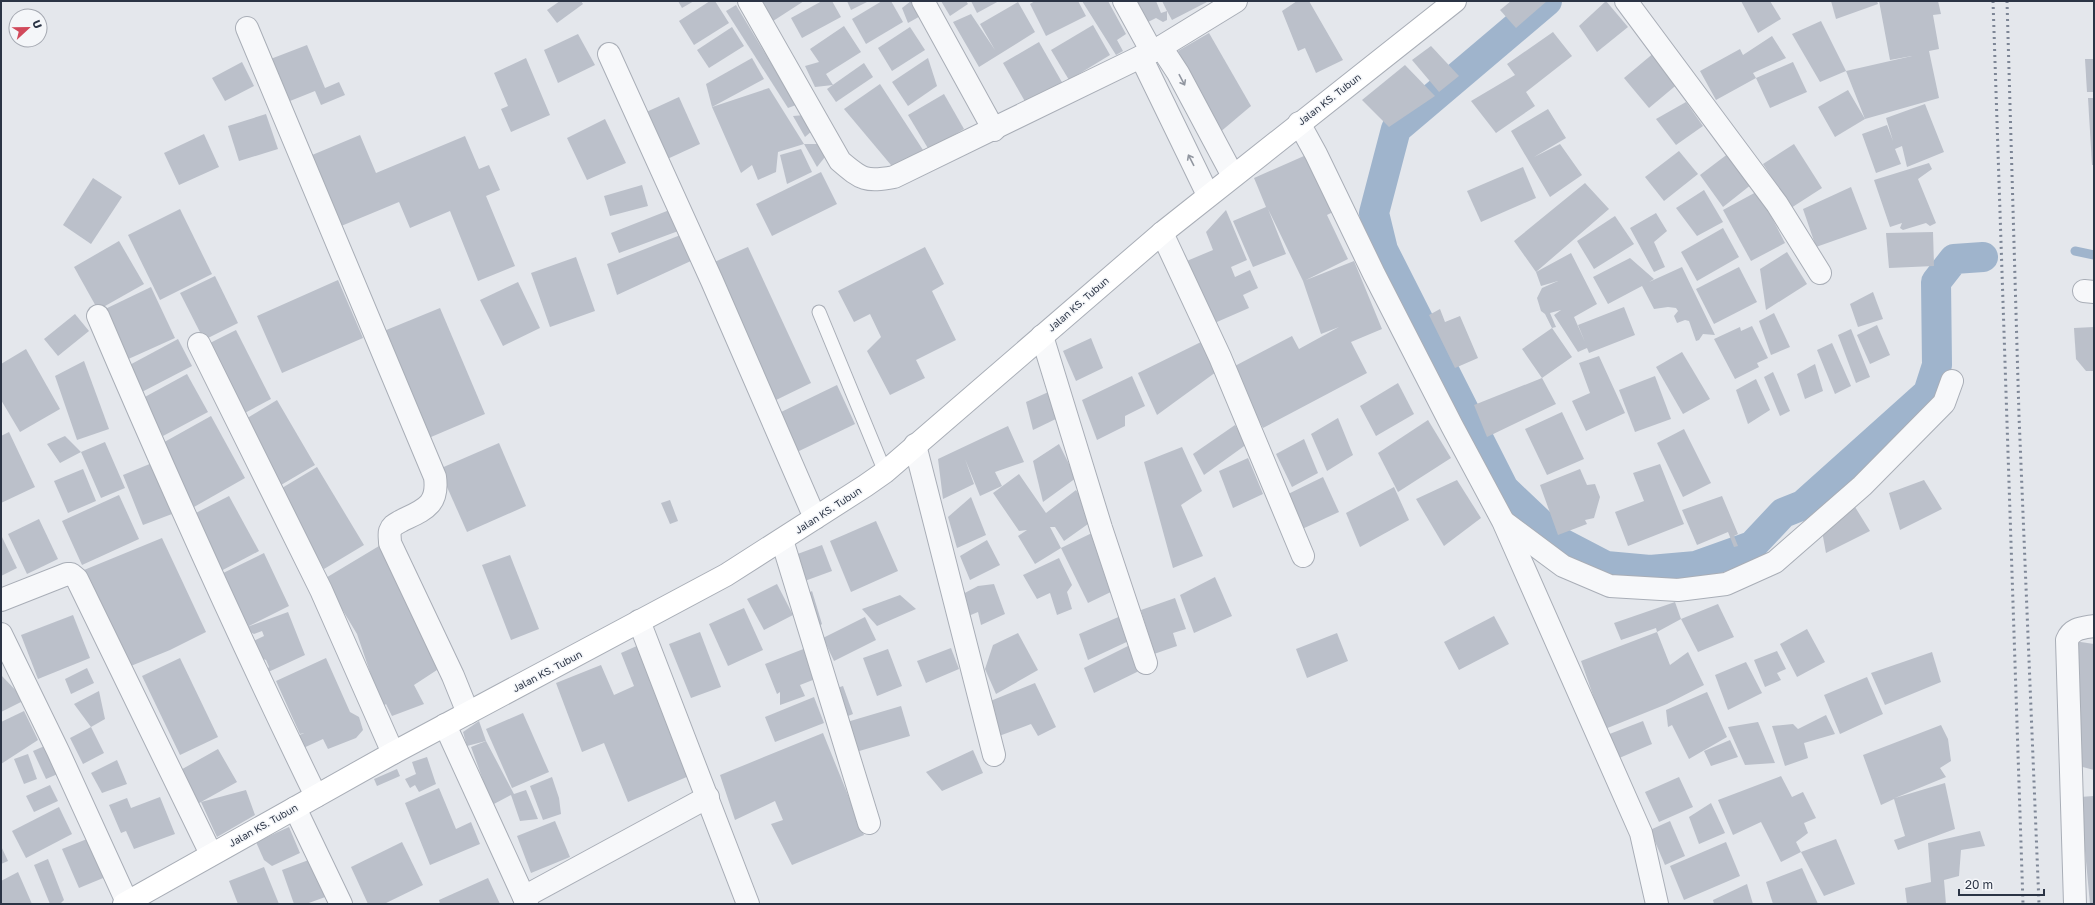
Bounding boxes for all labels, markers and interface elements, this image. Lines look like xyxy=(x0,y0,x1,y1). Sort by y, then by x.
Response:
north arrow xyxy=(8,8,48,48)
text: U xyxy=(30,18,45,30)
street label: Jalan KS. Tubun xyxy=(1295,71,1363,127)
one-way arrow xyxy=(1179,74,1186,86)
one-way arrow xyxy=(1187,154,1194,166)
street label: Jalan KS. Tubun xyxy=(1045,274,1111,334)
street label: Jalan KS. Tubun xyxy=(792,484,864,536)
street label: Jalan KS. Tubun xyxy=(510,648,584,694)
street label: Jalan KS. Tubun xyxy=(226,801,300,849)
scale bar xyxy=(1959,871,2044,897)
text: 20 m xyxy=(1965,877,1993,892)

